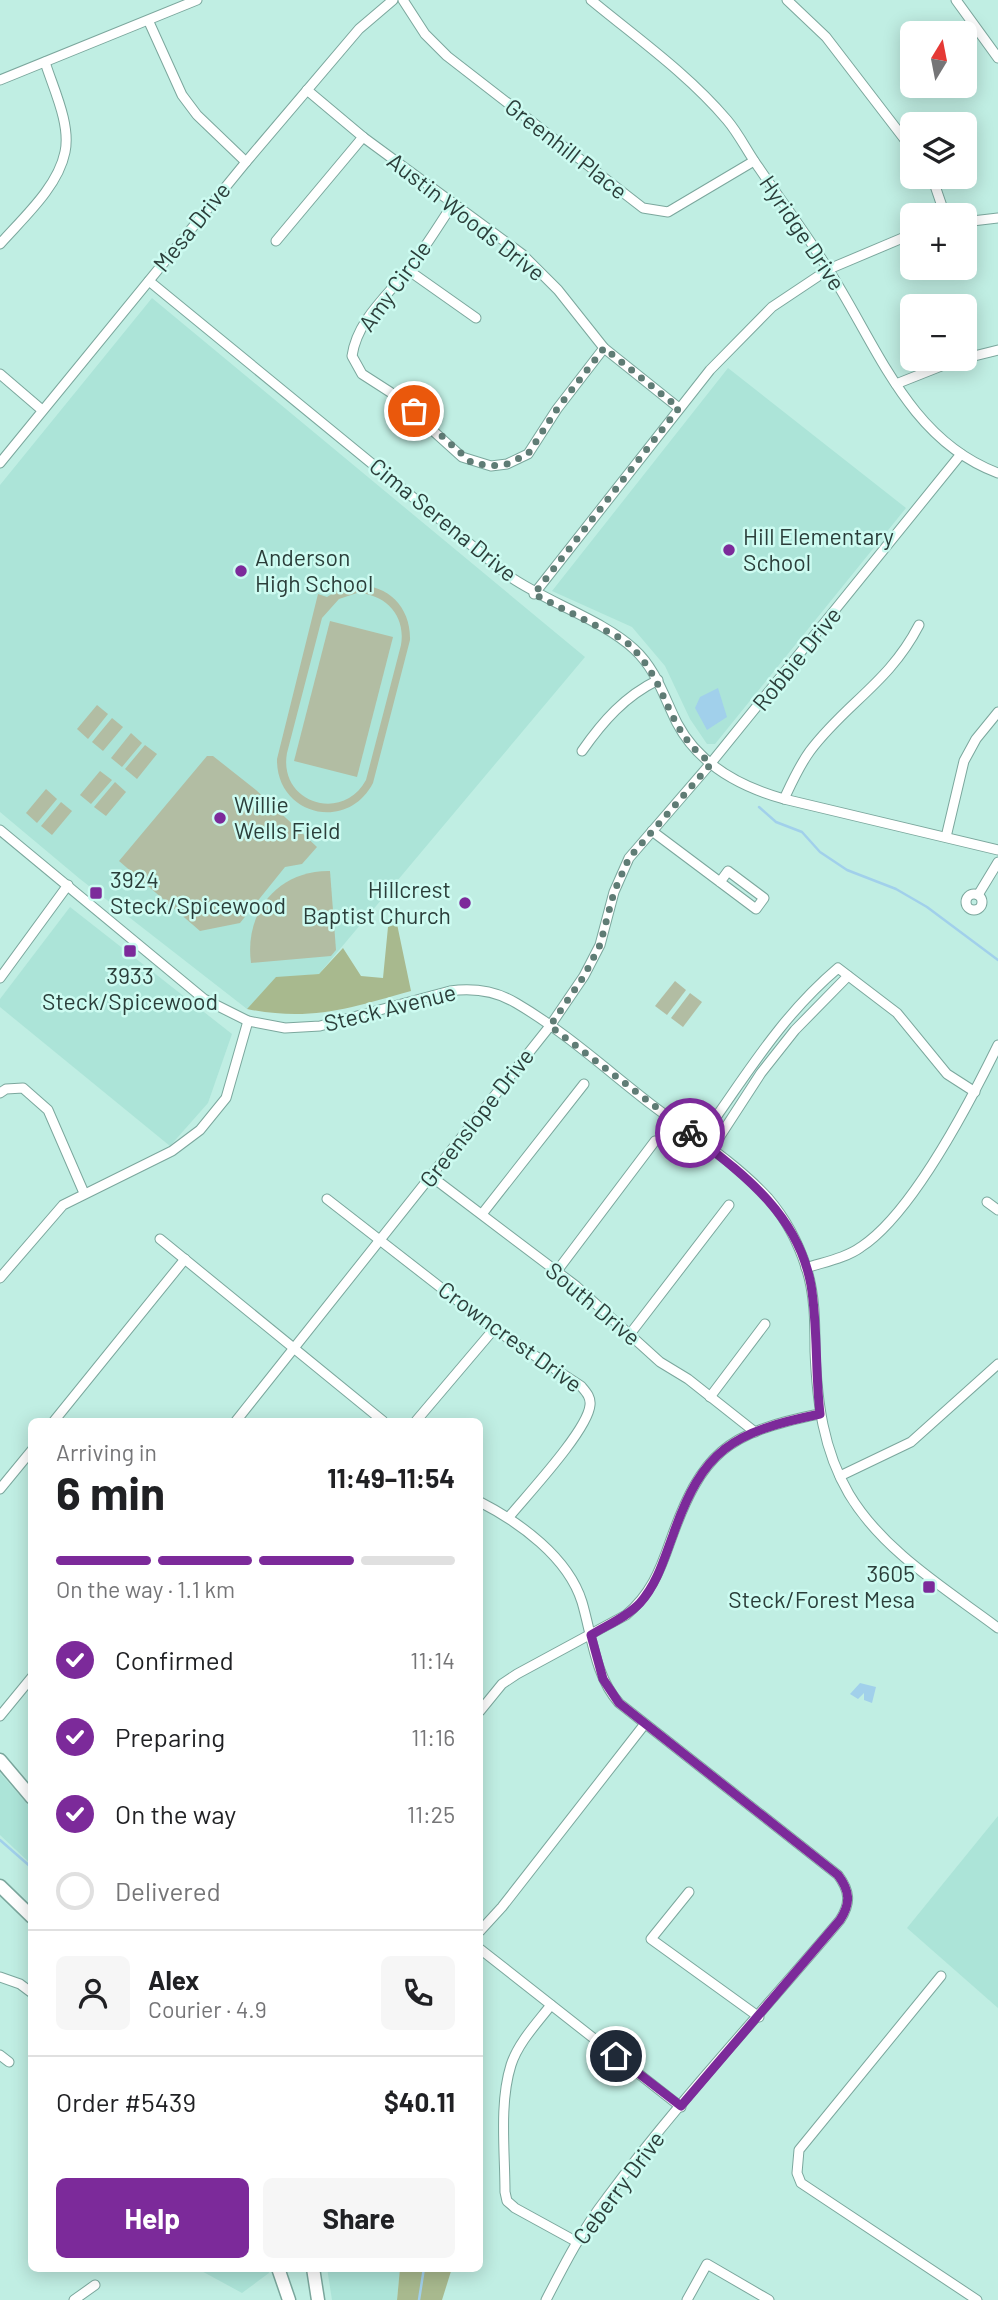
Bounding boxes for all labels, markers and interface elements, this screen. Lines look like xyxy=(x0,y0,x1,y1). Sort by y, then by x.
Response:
north arrow xyxy=(900,21,976,98)
map controls xyxy=(900,21,977,371)
street label: Greenhill Place xyxy=(500,92,633,205)
button: layers xyxy=(900,112,977,189)
street label: Austin Woods Drive xyxy=(382,146,551,286)
street label: Hyridge Drive xyxy=(754,170,852,295)
street label: Mesa Drive xyxy=(147,176,236,277)
button: + xyxy=(900,203,977,280)
street label: Amy Circle xyxy=(352,234,437,336)
button: − xyxy=(900,294,977,371)
pin xyxy=(384,381,444,441)
icon: bag xyxy=(395,392,433,430)
street label: Cima Serena Drive xyxy=(364,451,523,587)
place label: Hill Elementary School xyxy=(743,522,894,576)
marker: Hill Elementary School xyxy=(721,542,737,558)
place label: Anderson High School xyxy=(255,543,373,597)
marker: Anderson High School xyxy=(233,563,249,579)
street label: Robbie Drive xyxy=(746,601,847,716)
place label: Willie Wells Field xyxy=(234,790,341,844)
marker: Willie Wells Field xyxy=(212,810,228,826)
place label: 3924 Steck/Spicewood xyxy=(110,865,286,919)
place label: Hillcrest Baptist Church xyxy=(303,875,451,929)
marker: 3924 Steck/Spicewood xyxy=(88,885,104,901)
marker: Hillcrest Baptist Church xyxy=(457,895,473,911)
marker: 3933 Steck/Spicewood xyxy=(122,943,138,959)
place label: 3933 Steck/Spicewood xyxy=(42,961,218,1015)
street label: Steck Avenue xyxy=(321,977,459,1037)
street label: Greenslope Drive xyxy=(413,1042,539,1193)
courier xyxy=(655,1098,725,1168)
icon: bike xyxy=(671,1114,709,1152)
street label: South Drive xyxy=(541,1256,647,1351)
street label: Crowncrest Drive xyxy=(433,1275,588,1398)
text: Arriving in xyxy=(56,1438,157,1466)
text: 11:49–11:54 xyxy=(327,1462,455,1493)
text: 6 min xyxy=(56,1464,165,1519)
place label: 3605 Steck/Forest Mesa xyxy=(728,1559,915,1613)
text: On the way · 1.1 km xyxy=(56,1575,235,1603)
marker: 3605 Steck/Forest Mesa xyxy=(921,1579,937,1595)
icon: check xyxy=(56,1641,94,1679)
text: Confirmed xyxy=(115,1644,234,1675)
text: 11:14 xyxy=(410,1646,455,1674)
icon: check xyxy=(56,1718,94,1756)
text: Preparing xyxy=(115,1721,225,1752)
text: 11:16 xyxy=(411,1723,455,1751)
icon: check xyxy=(56,1795,94,1833)
text: On the way xyxy=(115,1798,236,1829)
text: 11:25 xyxy=(407,1800,455,1828)
text: Delivered xyxy=(115,1875,221,1906)
button: person xyxy=(56,1956,130,2030)
button: phone xyxy=(381,1956,455,2030)
text: Alex xyxy=(148,1964,199,1995)
text: Courier · 4.9 xyxy=(148,1995,267,2023)
pin xyxy=(586,2026,646,2086)
icon: home xyxy=(597,2037,635,2075)
text: Order #5439 xyxy=(56,2086,196,2117)
text: $40.11 xyxy=(384,2086,455,2117)
street label: Ceberry Drive xyxy=(566,2125,670,2250)
button: Help xyxy=(56,2178,249,2258)
button: Share xyxy=(263,2178,455,2258)

